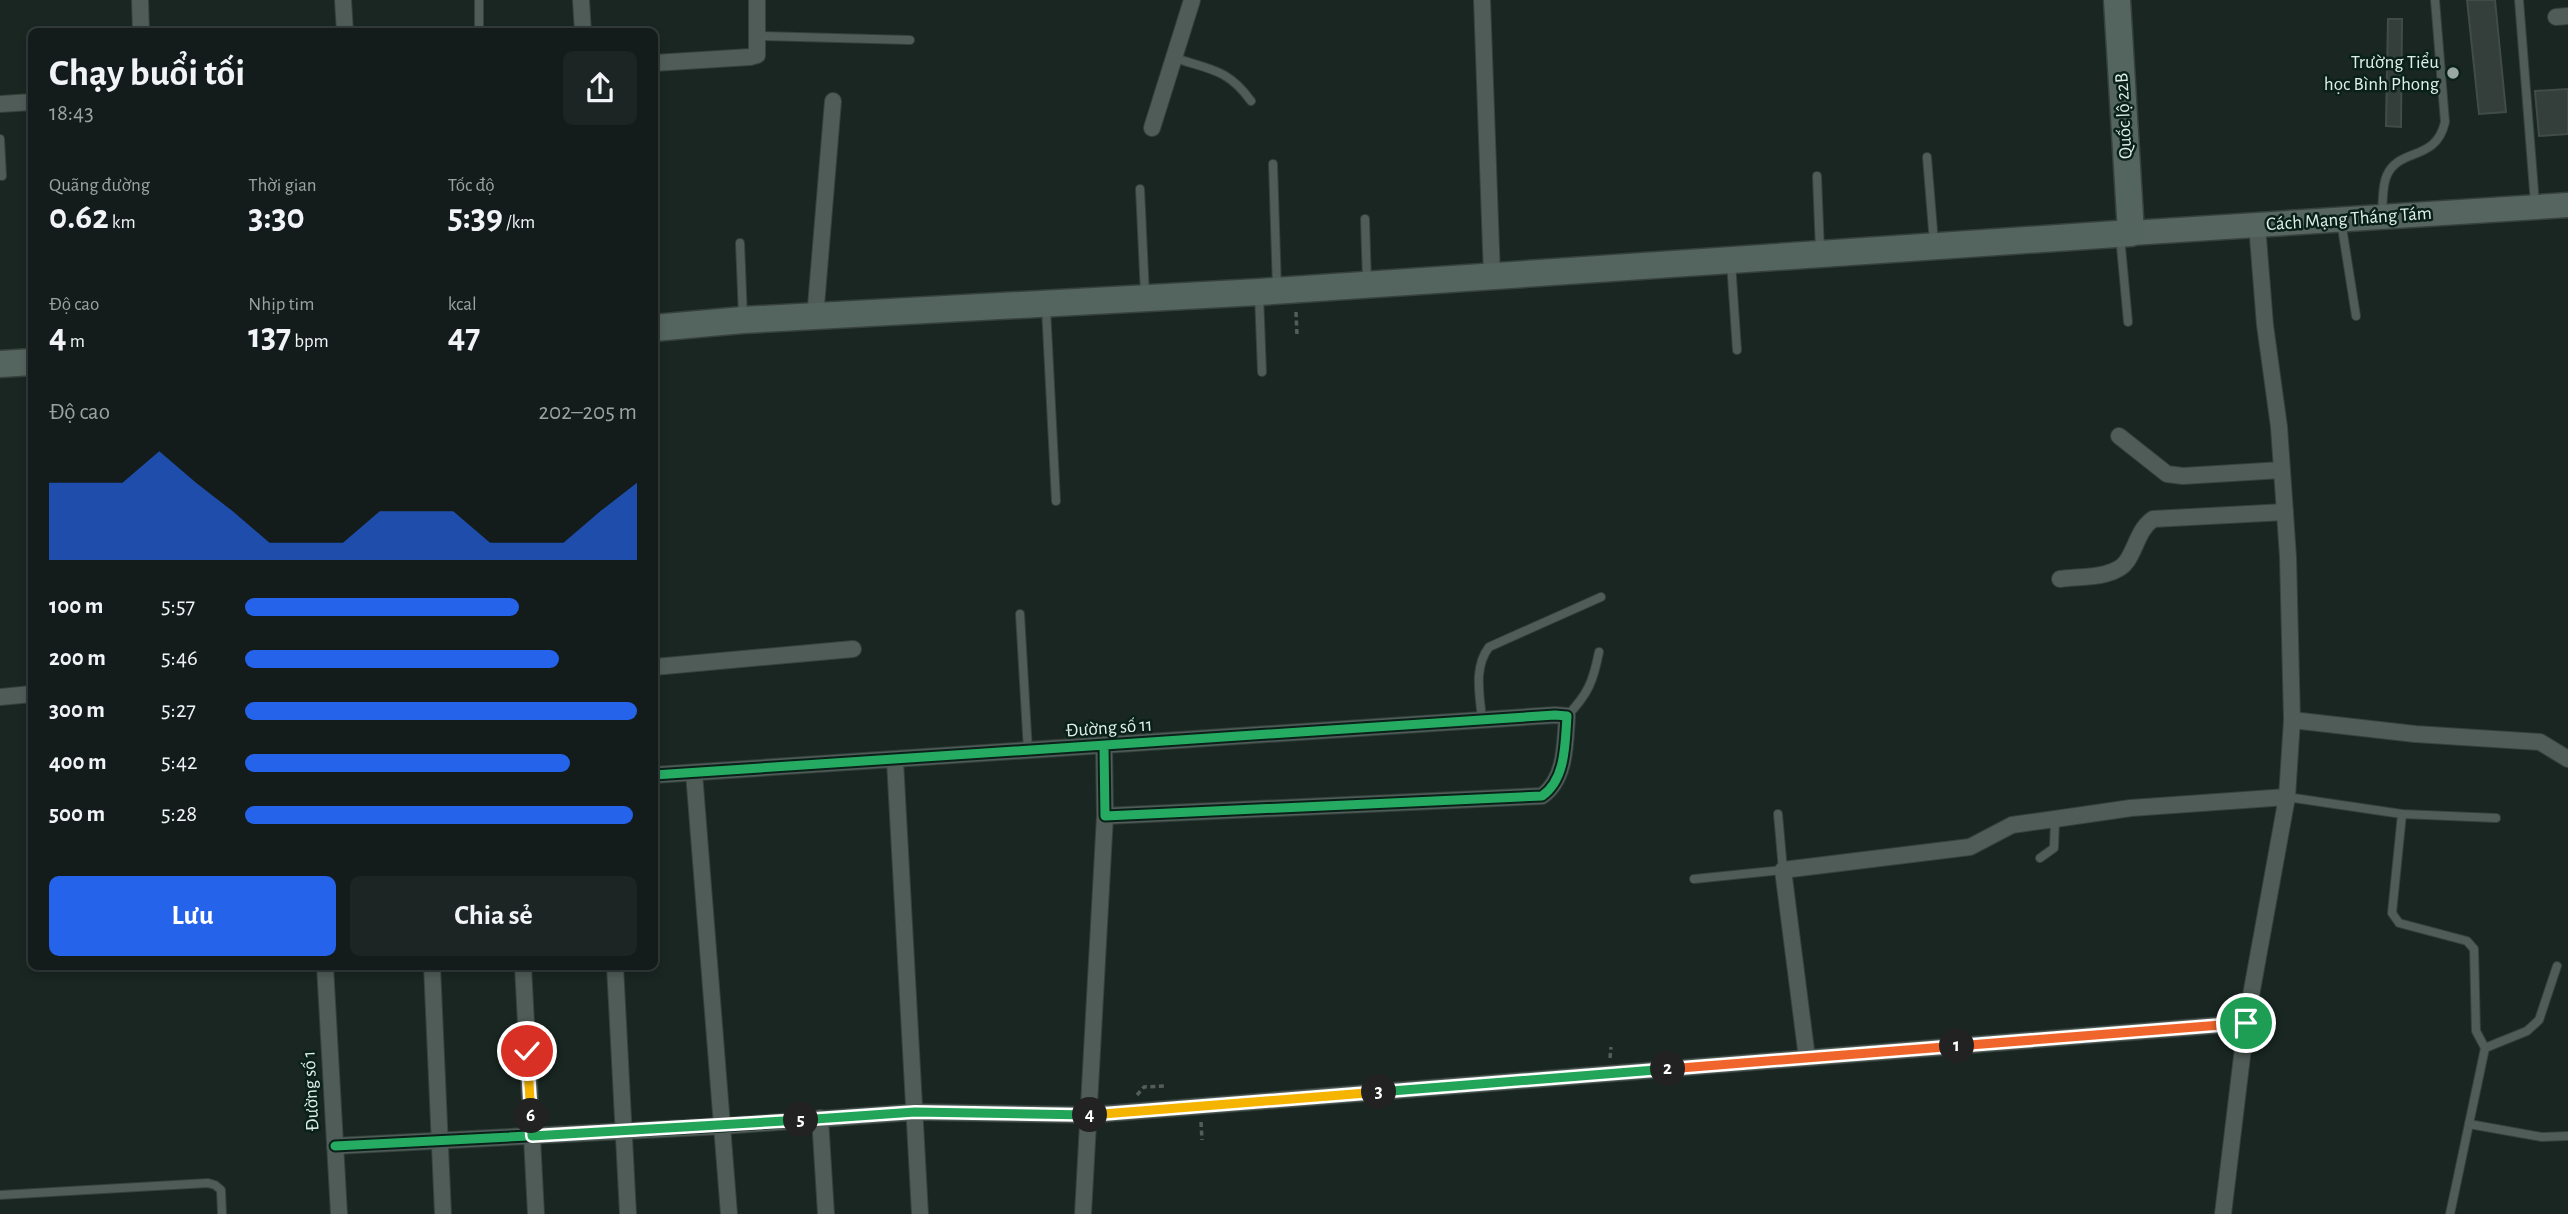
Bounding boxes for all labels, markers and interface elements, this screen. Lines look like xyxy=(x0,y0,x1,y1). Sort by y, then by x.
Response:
button: share xyxy=(563,51,637,125)
place label: Trường Tiểu học Bình Phong xyxy=(2324,52,2440,94)
text: Chạy buổi tối xyxy=(49,55,245,93)
marker: Trường Tiểu học Bình Phong xyxy=(2445,65,2461,81)
street label: Quốc lộ 22B xyxy=(2112,72,2136,160)
text: 18:43 xyxy=(49,102,94,125)
text: Quãng đường xyxy=(49,176,150,195)
text: Thời gian xyxy=(248,176,317,195)
text: Tốc độ xyxy=(448,176,495,195)
text: 0.62 xyxy=(49,200,109,235)
text: 3:30 xyxy=(248,200,305,235)
text: 5:39 xyxy=(448,200,503,235)
street label: Cách Mạng Tháng Tám xyxy=(2265,204,2433,234)
text: km xyxy=(109,213,136,232)
text: /km xyxy=(503,213,535,232)
text: Độ cao xyxy=(49,295,99,314)
text: Nhịp tim xyxy=(248,295,314,314)
text: kcal xyxy=(448,295,477,314)
text: 4 xyxy=(49,319,67,354)
text: 137 xyxy=(248,319,291,354)
text: 47 xyxy=(448,319,480,354)
text: m xyxy=(67,332,85,351)
text: bpm xyxy=(291,332,329,351)
text: Độ cao xyxy=(49,401,110,424)
text: 202–205 m xyxy=(539,401,637,424)
text: 100 m xyxy=(49,595,103,618)
text: 5:57 xyxy=(161,595,195,618)
text: 200 m xyxy=(49,647,106,670)
text: 5:46 xyxy=(161,647,198,670)
text: 300 m xyxy=(49,699,105,722)
text: 5:27 xyxy=(161,699,196,722)
street label: Đường số 11 xyxy=(1065,715,1153,741)
text: 400 m xyxy=(49,751,107,774)
text: 5:42 xyxy=(161,751,197,774)
text: 500 m xyxy=(49,803,105,826)
text: 5:28 xyxy=(161,803,197,826)
button: Lưu xyxy=(49,876,336,956)
button: Chia sẻ xyxy=(350,876,637,956)
pin xyxy=(2216,993,2276,1053)
icon: arrive xyxy=(2227,1004,2265,1042)
pin xyxy=(497,1021,557,1081)
pin: 1 xyxy=(1940,1028,1974,1064)
icon: check xyxy=(508,1032,546,1070)
text: 1 xyxy=(1953,1036,1960,1055)
street label: Đường số 1 xyxy=(299,1050,323,1132)
pin: 2 xyxy=(1650,1052,1686,1086)
text: 2 xyxy=(1663,1059,1672,1078)
pin: 3 xyxy=(1362,1074,1396,1110)
text: 3 xyxy=(1374,1082,1383,1101)
pin: 6 xyxy=(514,1098,548,1134)
pin: 4 xyxy=(1072,1098,1108,1132)
pin: 5 xyxy=(784,1102,818,1138)
text: 4 xyxy=(1085,1105,1094,1124)
text: 6 xyxy=(526,1106,535,1125)
text: 5 xyxy=(796,1110,805,1129)

